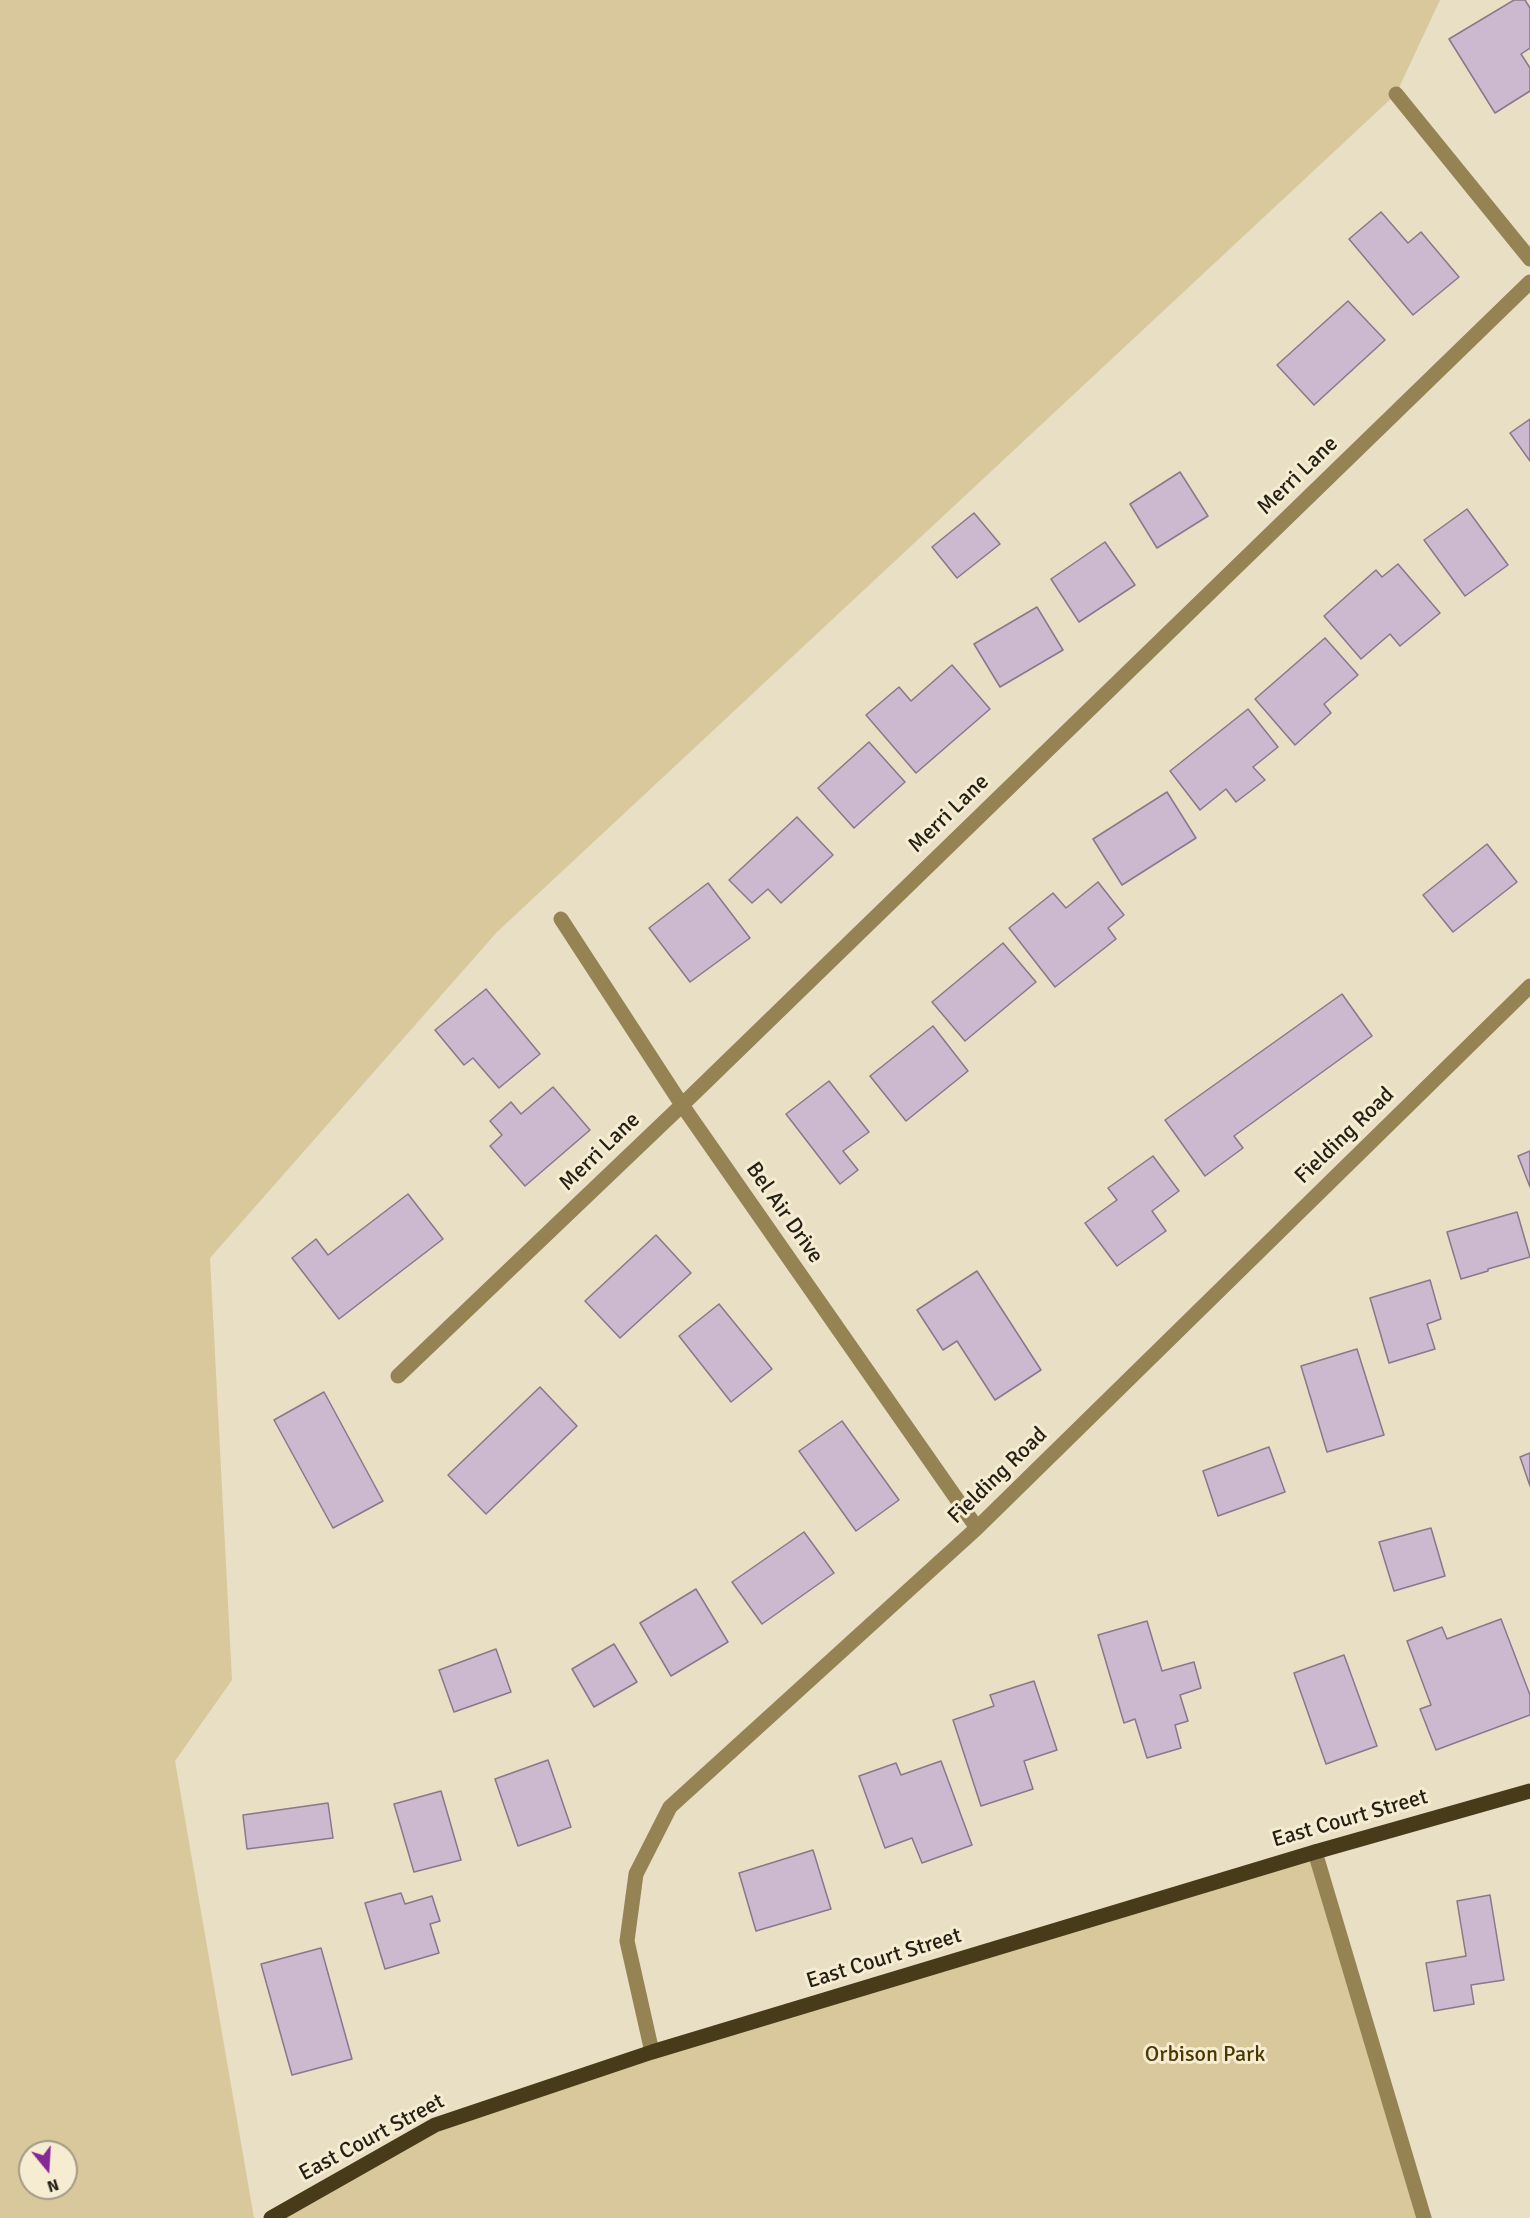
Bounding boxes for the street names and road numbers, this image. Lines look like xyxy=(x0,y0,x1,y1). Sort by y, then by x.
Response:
street label: Merri Lane xyxy=(1252,431,1344,521)
street label: Merri Lane xyxy=(903,769,995,859)
street label: Fielding Road xyxy=(1290,1082,1400,1190)
street label: Merri Lane xyxy=(554,1107,646,1197)
street label: Bel Air Drive xyxy=(740,1157,828,1269)
street label: Fielding Road xyxy=(943,1422,1053,1530)
street label: East Court Street xyxy=(1269,1784,1431,1854)
street label: East Court Street xyxy=(803,1923,965,1995)
street label: East Court Street xyxy=(295,2089,449,2187)

